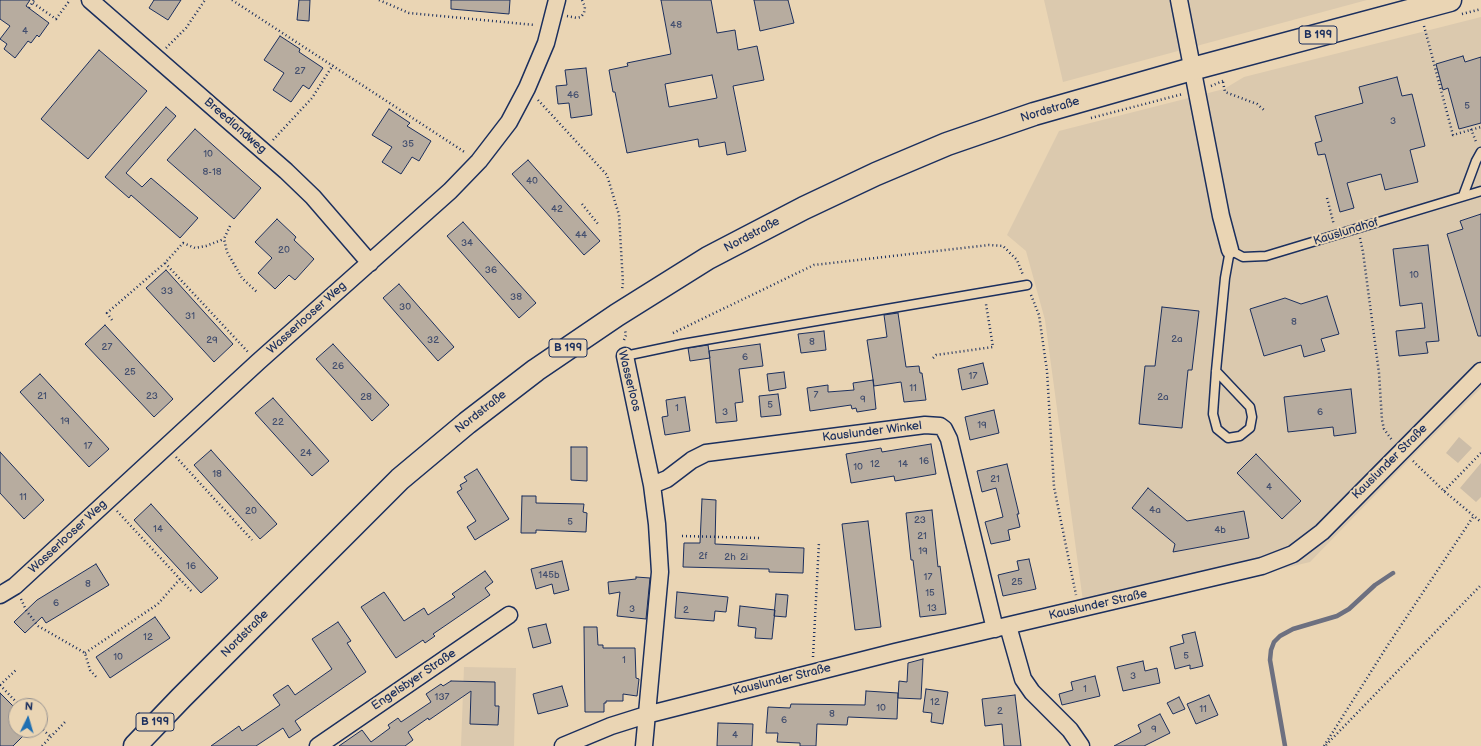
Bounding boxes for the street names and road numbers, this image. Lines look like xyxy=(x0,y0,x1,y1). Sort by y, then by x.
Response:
road number: B 199 xyxy=(1299,26,1337,44)
street label: Nordstraße xyxy=(1019,94,1081,126)
street label: Breedlandweg xyxy=(201,95,269,157)
street label: Nordstraße xyxy=(722,214,782,256)
street label: Kauslundhof xyxy=(1312,215,1380,249)
street label: Wasserlooser Weg xyxy=(264,279,350,357)
road number: B 199 xyxy=(549,339,587,357)
street label: Wasserloos xyxy=(614,349,644,413)
street label: Nordstraße xyxy=(452,388,510,436)
street label: Kauslunder Winkel xyxy=(821,419,923,445)
street label: Kauslunder Straße xyxy=(1349,421,1431,503)
street label: Wasserlooser Weg xyxy=(26,497,110,577)
street label: Kauslunder Straße xyxy=(1047,587,1149,623)
street label: Nordstraße xyxy=(218,607,272,661)
street label: Engelsbyer Straße xyxy=(369,646,459,714)
street label: Kauslunder Straße xyxy=(732,661,832,699)
road number: B 199 xyxy=(136,713,174,731)

